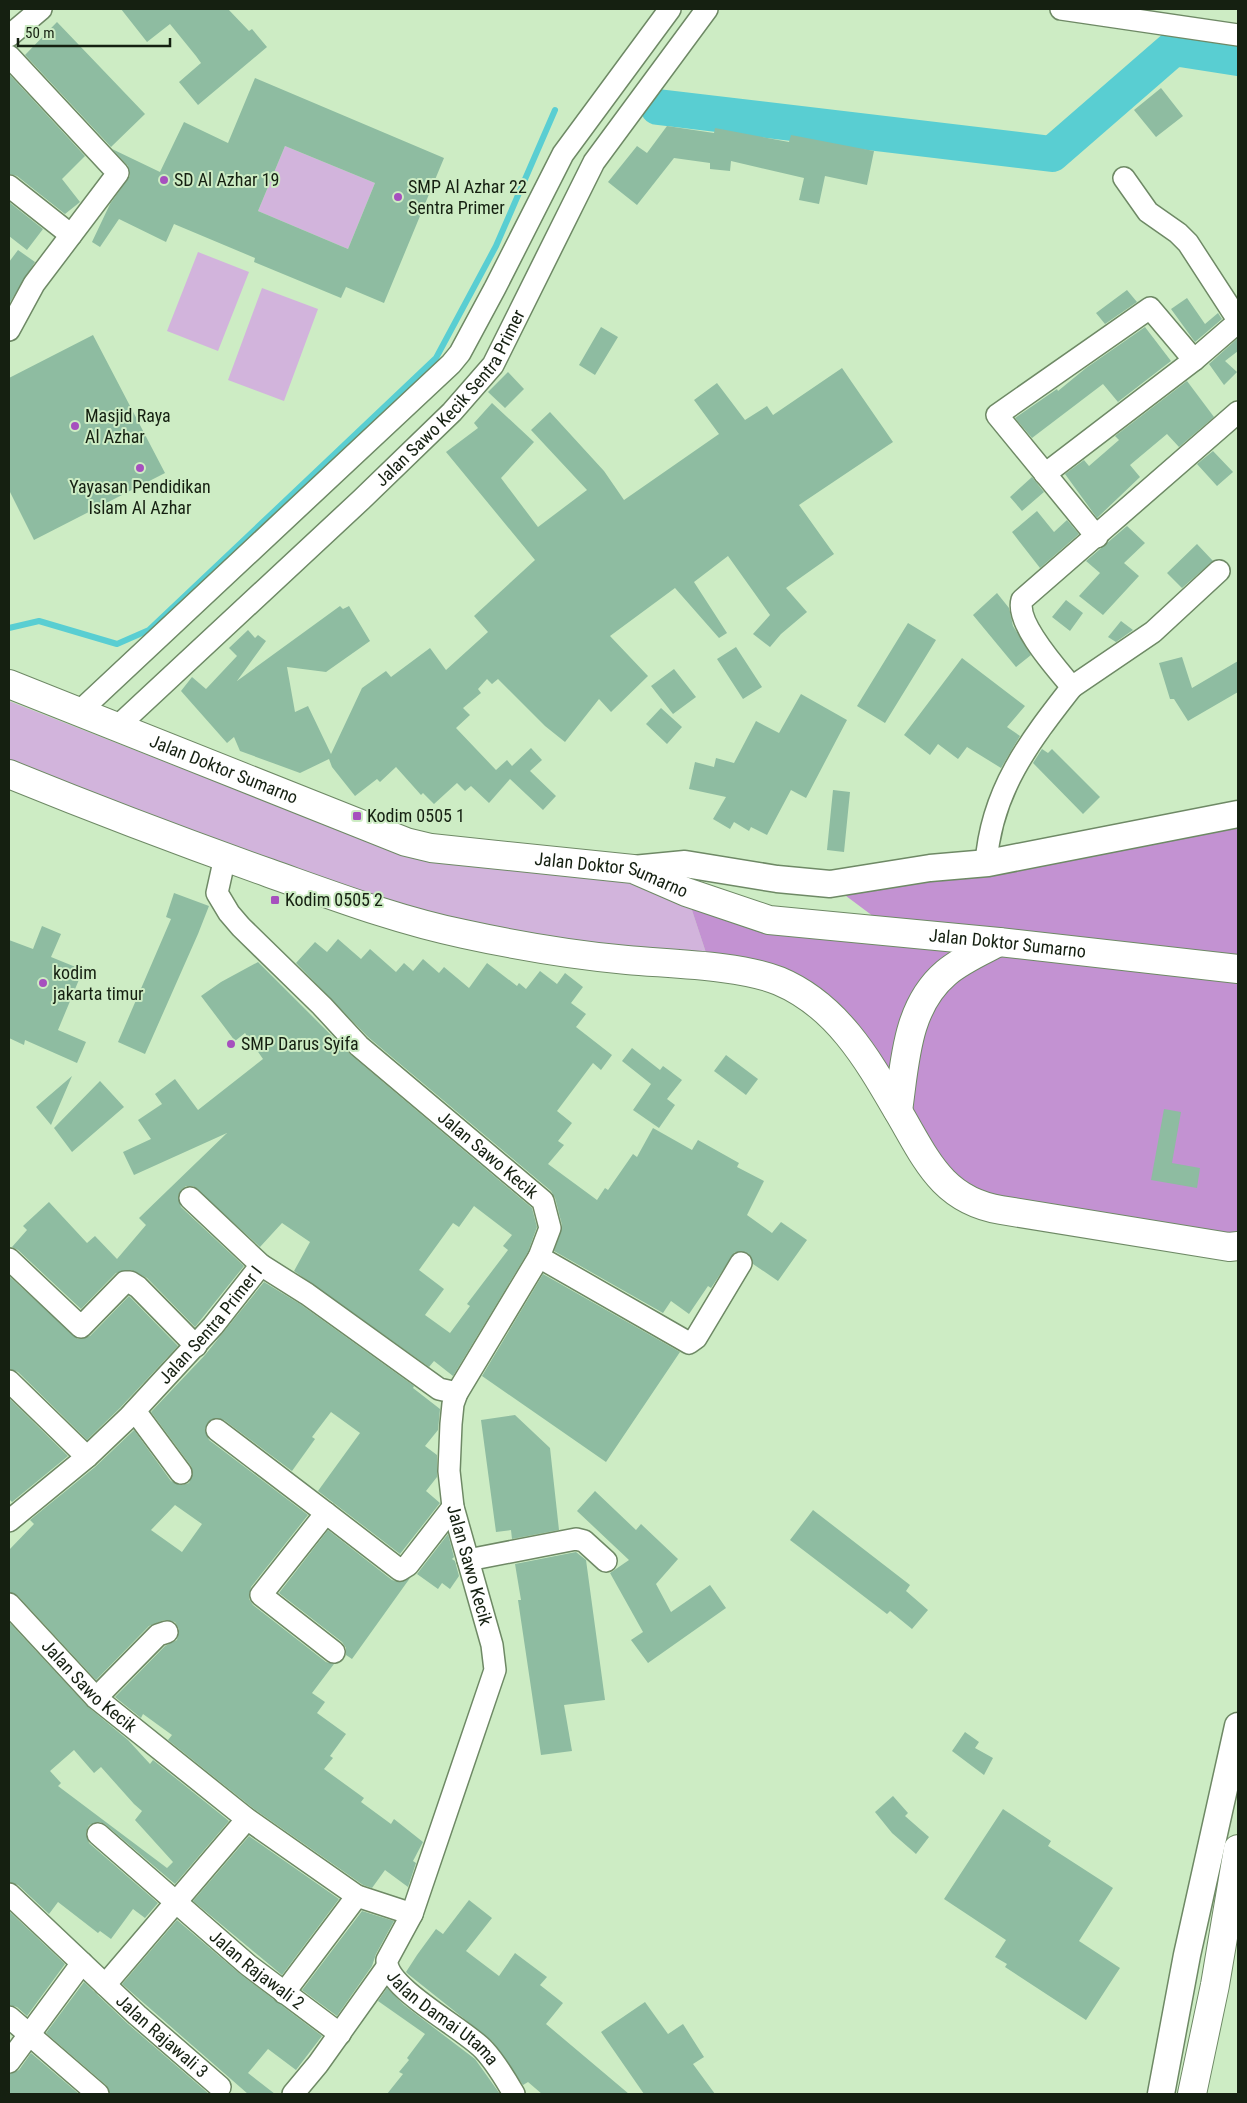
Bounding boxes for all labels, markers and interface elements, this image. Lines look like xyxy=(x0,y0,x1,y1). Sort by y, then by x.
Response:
scale bar xyxy=(18,15,170,47)
text: 50 m xyxy=(25,24,55,42)
place label: SD Al Azhar 19 xyxy=(174,169,279,190)
marker: SD Al Azhar 19 xyxy=(158,174,170,186)
place label: SMP Al Azhar 22 Sentra Primer xyxy=(408,176,527,218)
marker: SMP Al Azhar 22 Sentra Primer xyxy=(392,191,404,203)
street label: Jalan Sawo Kecik Sentra Primer xyxy=(371,305,529,490)
place label: Masjid Raya Al Azhar xyxy=(85,405,171,447)
marker: Masjid Raya Al Azhar xyxy=(69,420,81,432)
marker: Yayasan Pendidikan Islam Al Azhar xyxy=(134,462,146,474)
place label: Yayasan Pendidikan Islam Al Azhar xyxy=(69,476,211,518)
street label: Jalan Doktor Sumarno xyxy=(147,730,301,808)
place label: Kodim 0505 1 xyxy=(367,805,465,826)
marker: Kodim 0505 1 xyxy=(351,810,363,822)
street label: Jalan Doktor Sumarno xyxy=(534,848,691,902)
place label: Kodim 0505 2 xyxy=(285,889,383,910)
marker: Kodim 0505 2 xyxy=(269,894,281,906)
street label: Jalan Doktor Sumarno xyxy=(928,924,1087,962)
place label: kodim jakarta timur xyxy=(52,962,144,1004)
marker: kodim jakarta timur xyxy=(37,977,49,989)
place label: SMP Darus Syifa xyxy=(241,1033,359,1054)
marker: SMP Darus Syifa xyxy=(225,1038,237,1050)
street label: Jalan Sawo Kecik xyxy=(434,1106,543,1202)
street label: Jalan Sentra Primer I xyxy=(154,1261,266,1388)
street label: Jalan Sawo Kecik xyxy=(443,1502,497,1628)
street label: Jalan Sawo Kecik xyxy=(38,1635,141,1737)
street label: Jalan Rajawali 2 xyxy=(205,1925,309,2014)
street label: Jalan Damai Utama xyxy=(382,1966,503,2069)
street label: Jalan Rajawali 3 xyxy=(112,1990,213,2082)

